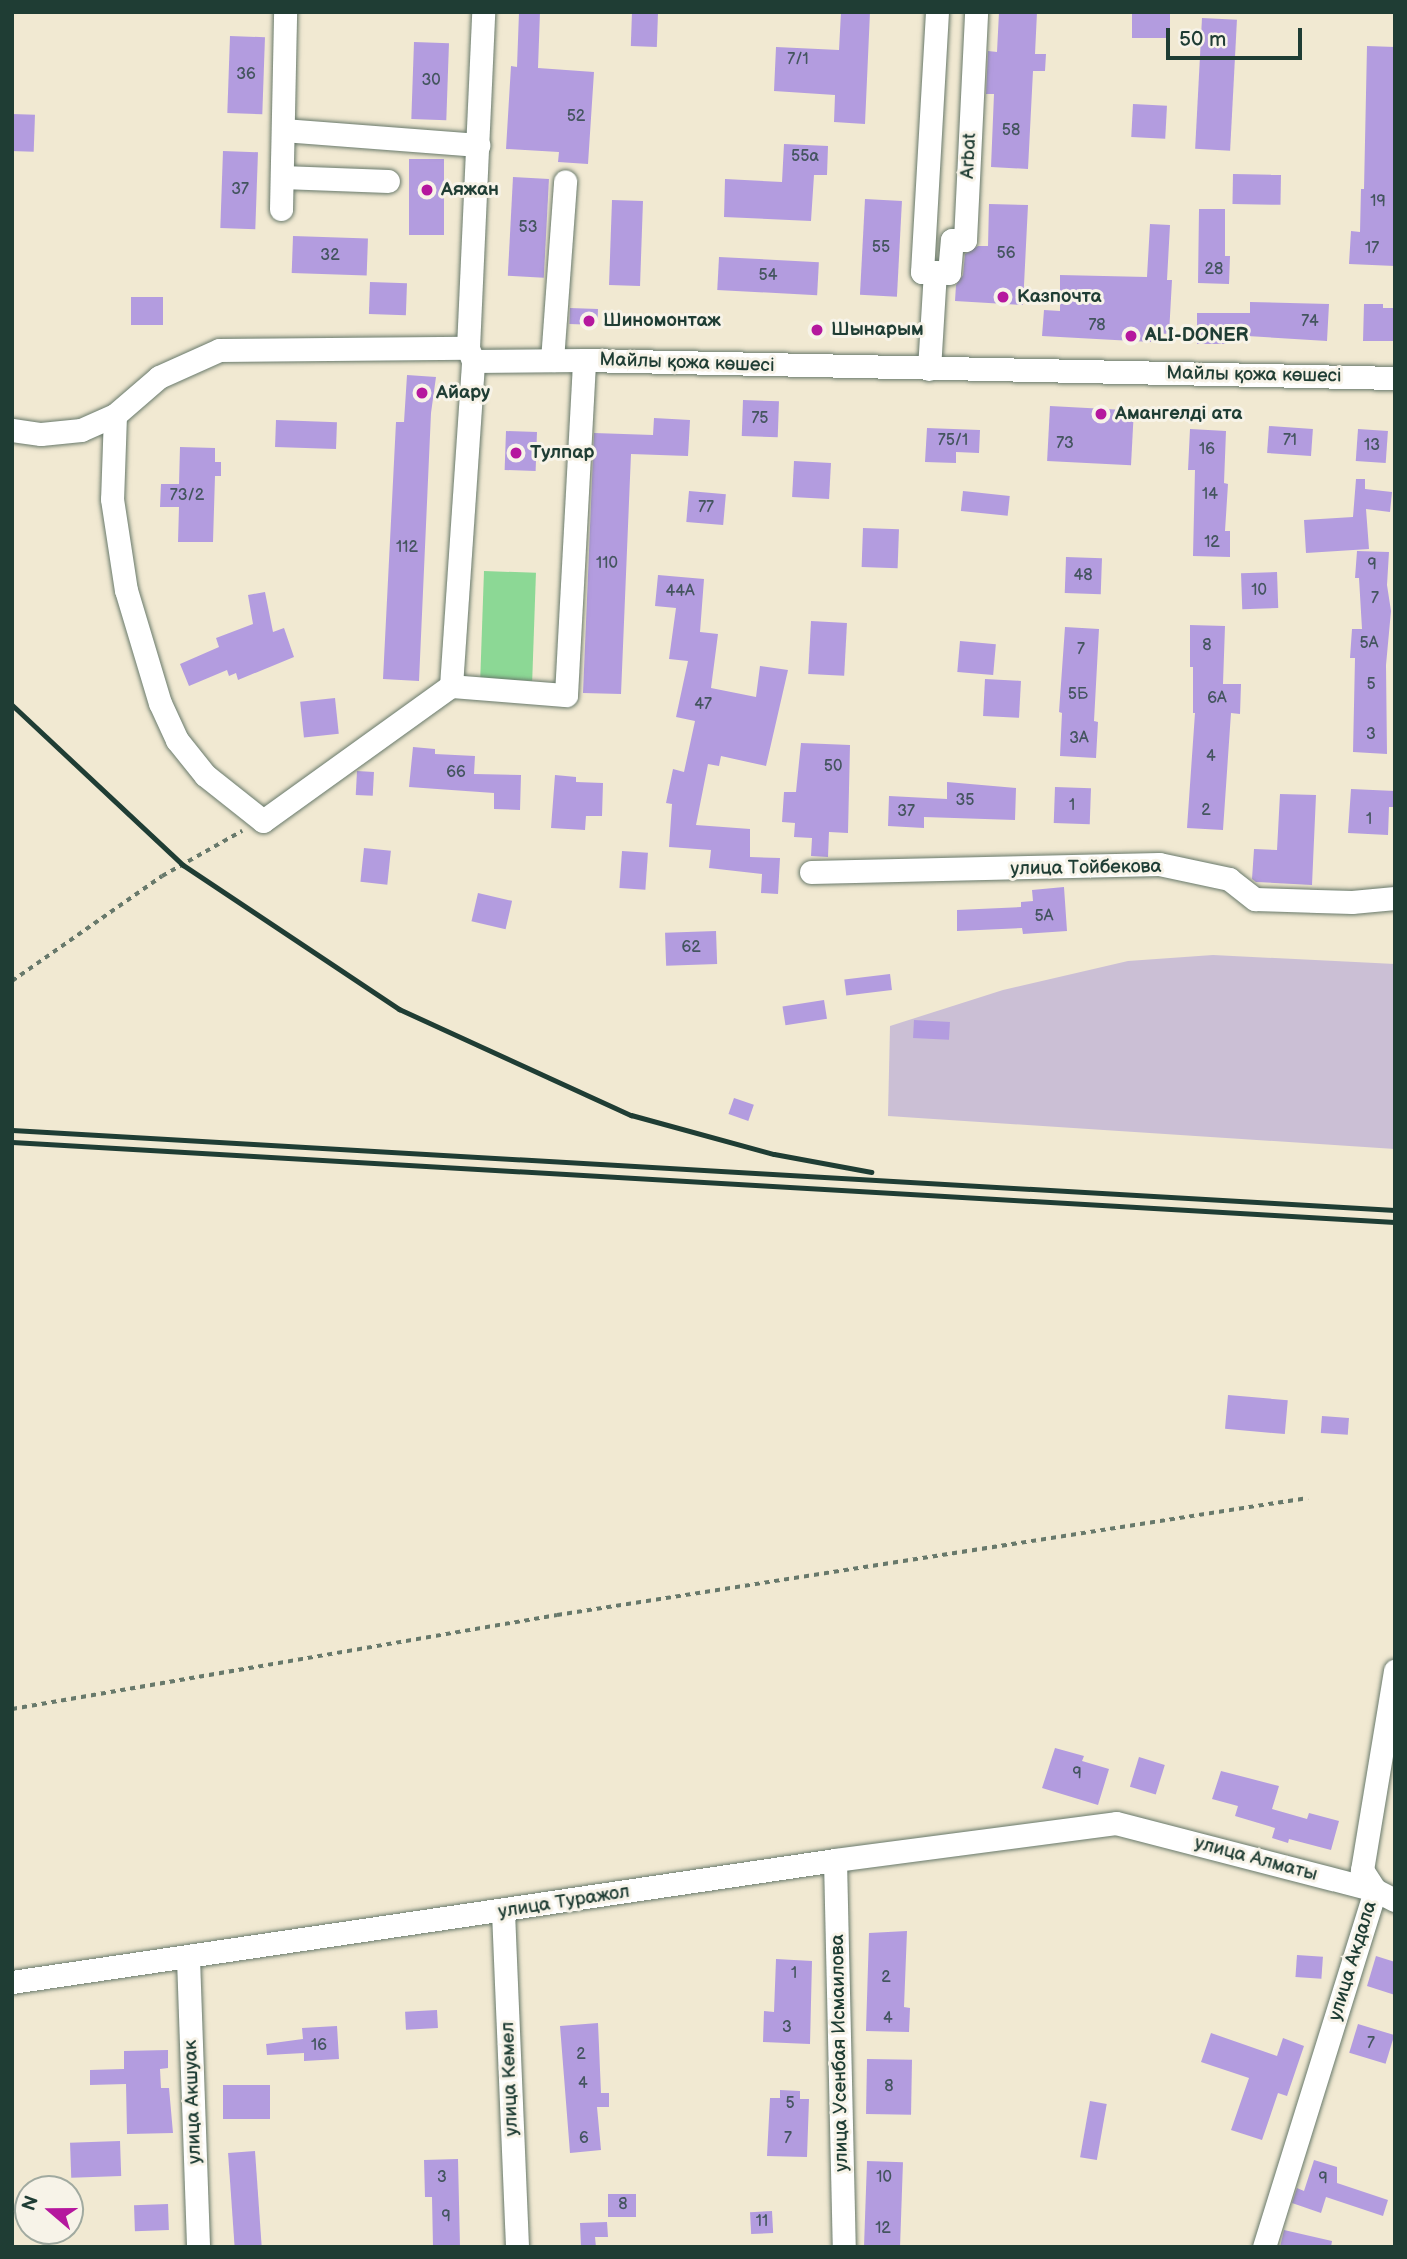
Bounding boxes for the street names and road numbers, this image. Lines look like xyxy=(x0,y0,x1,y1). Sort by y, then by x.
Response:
street label: Arbat xyxy=(956,133,982,179)
street label: Майлы қожа көшесі xyxy=(599,349,775,377)
street label: Майлы қожа көшесі xyxy=(1166,362,1342,388)
street label: улица Тойбекова xyxy=(1010,855,1162,881)
street label: улица Алматы xyxy=(1192,1832,1320,1886)
street label: улица Туражол xyxy=(497,1880,631,1924)
street label: улица Акдала xyxy=(1324,1898,1382,2024)
street label: улица Усенбая Исмаилова xyxy=(827,1934,853,2172)
street label: улица Кемел xyxy=(497,2021,523,2137)
street label: улица Акшуак xyxy=(179,2040,207,2164)

